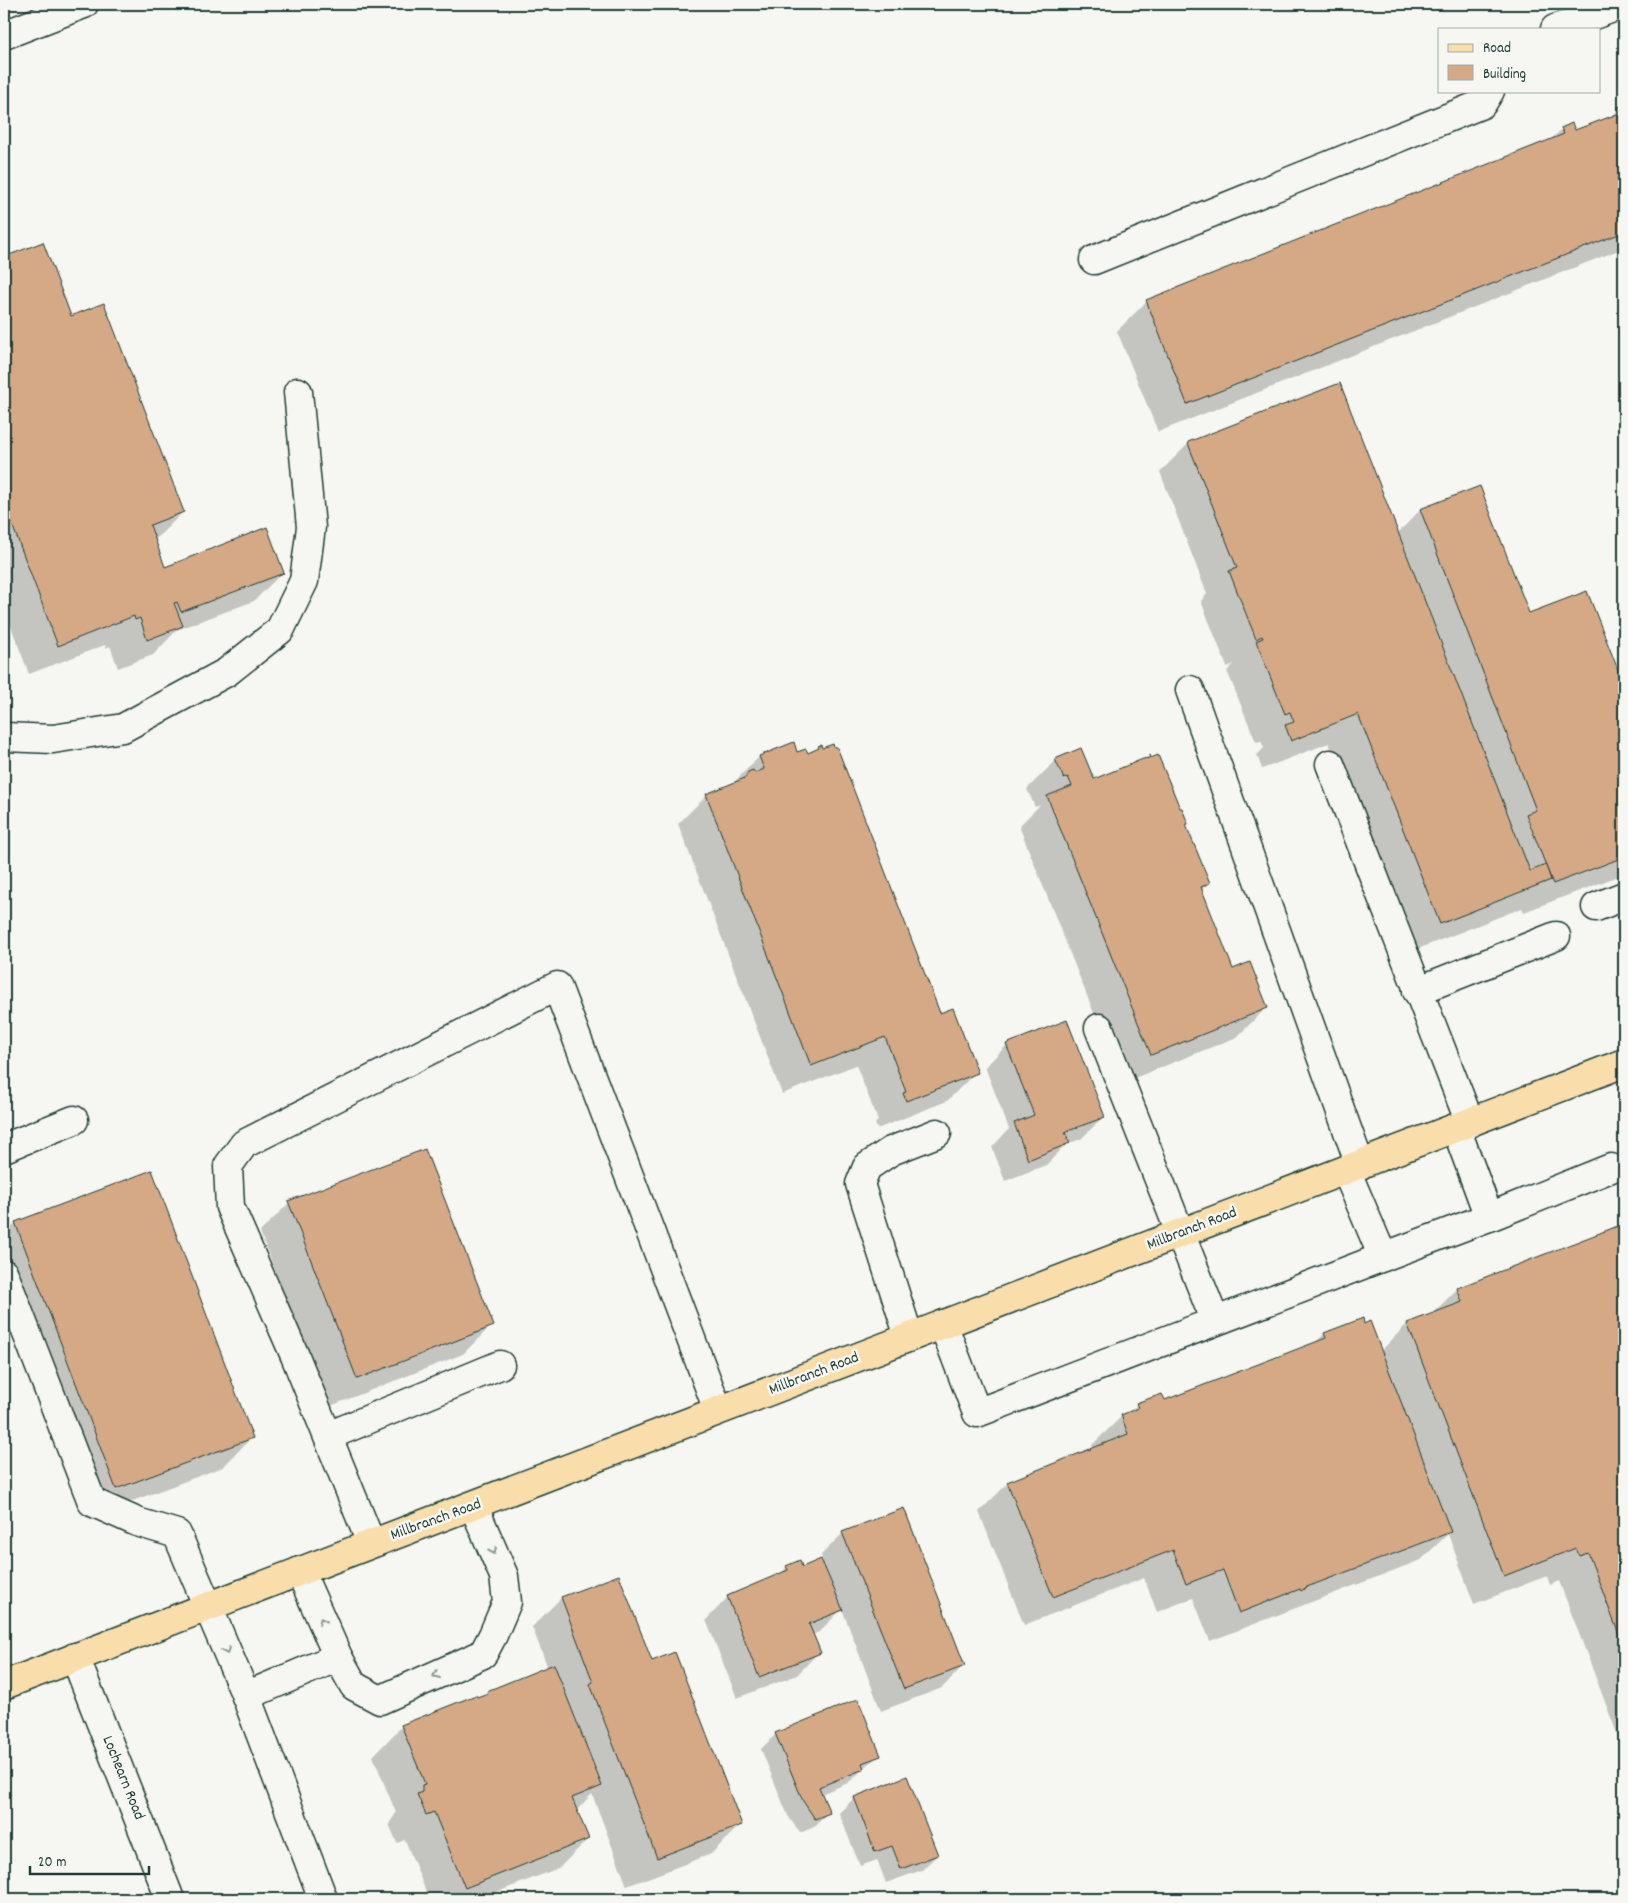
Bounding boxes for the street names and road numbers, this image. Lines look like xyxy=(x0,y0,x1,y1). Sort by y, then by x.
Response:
street label: Millbranch Road xyxy=(1144,1201,1240,1257)
street label: Millbranch Road xyxy=(766,1346,862,1402)
street label: Millbranch Road xyxy=(387,1493,485,1547)
street label: Lochearn Road xyxy=(96,1732,150,1824)

